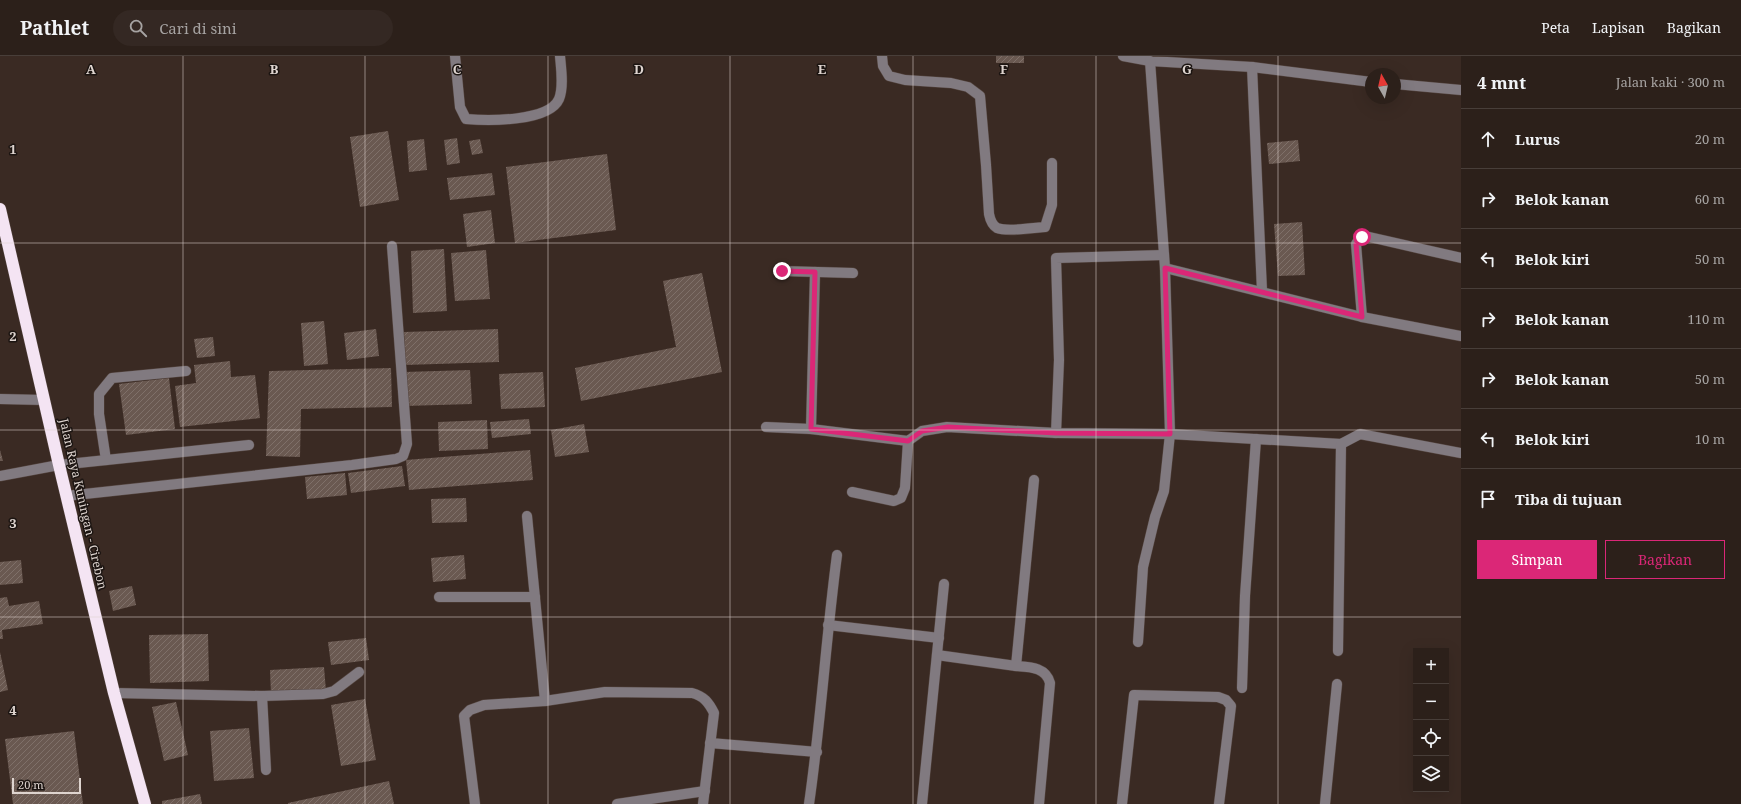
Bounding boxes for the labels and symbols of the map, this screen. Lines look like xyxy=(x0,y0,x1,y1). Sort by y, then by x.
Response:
text: A xyxy=(86,60,96,78)
text: B xyxy=(270,60,279,78)
text: C xyxy=(453,60,462,78)
text: D xyxy=(634,60,644,78)
text: E xyxy=(818,60,827,78)
text: F xyxy=(1000,60,1008,78)
text: G xyxy=(1182,60,1192,78)
north arrow xyxy=(1365,68,1401,104)
text: 1 xyxy=(9,140,17,158)
route start xyxy=(1353,228,1371,246)
route end xyxy=(773,262,791,280)
text: 2 xyxy=(9,327,17,345)
street label: Jalan Raya Kuningan - Cirebon xyxy=(55,416,111,591)
text: 3 xyxy=(9,514,17,532)
text: 4 xyxy=(9,701,17,719)
scale bar xyxy=(12,776,81,795)

